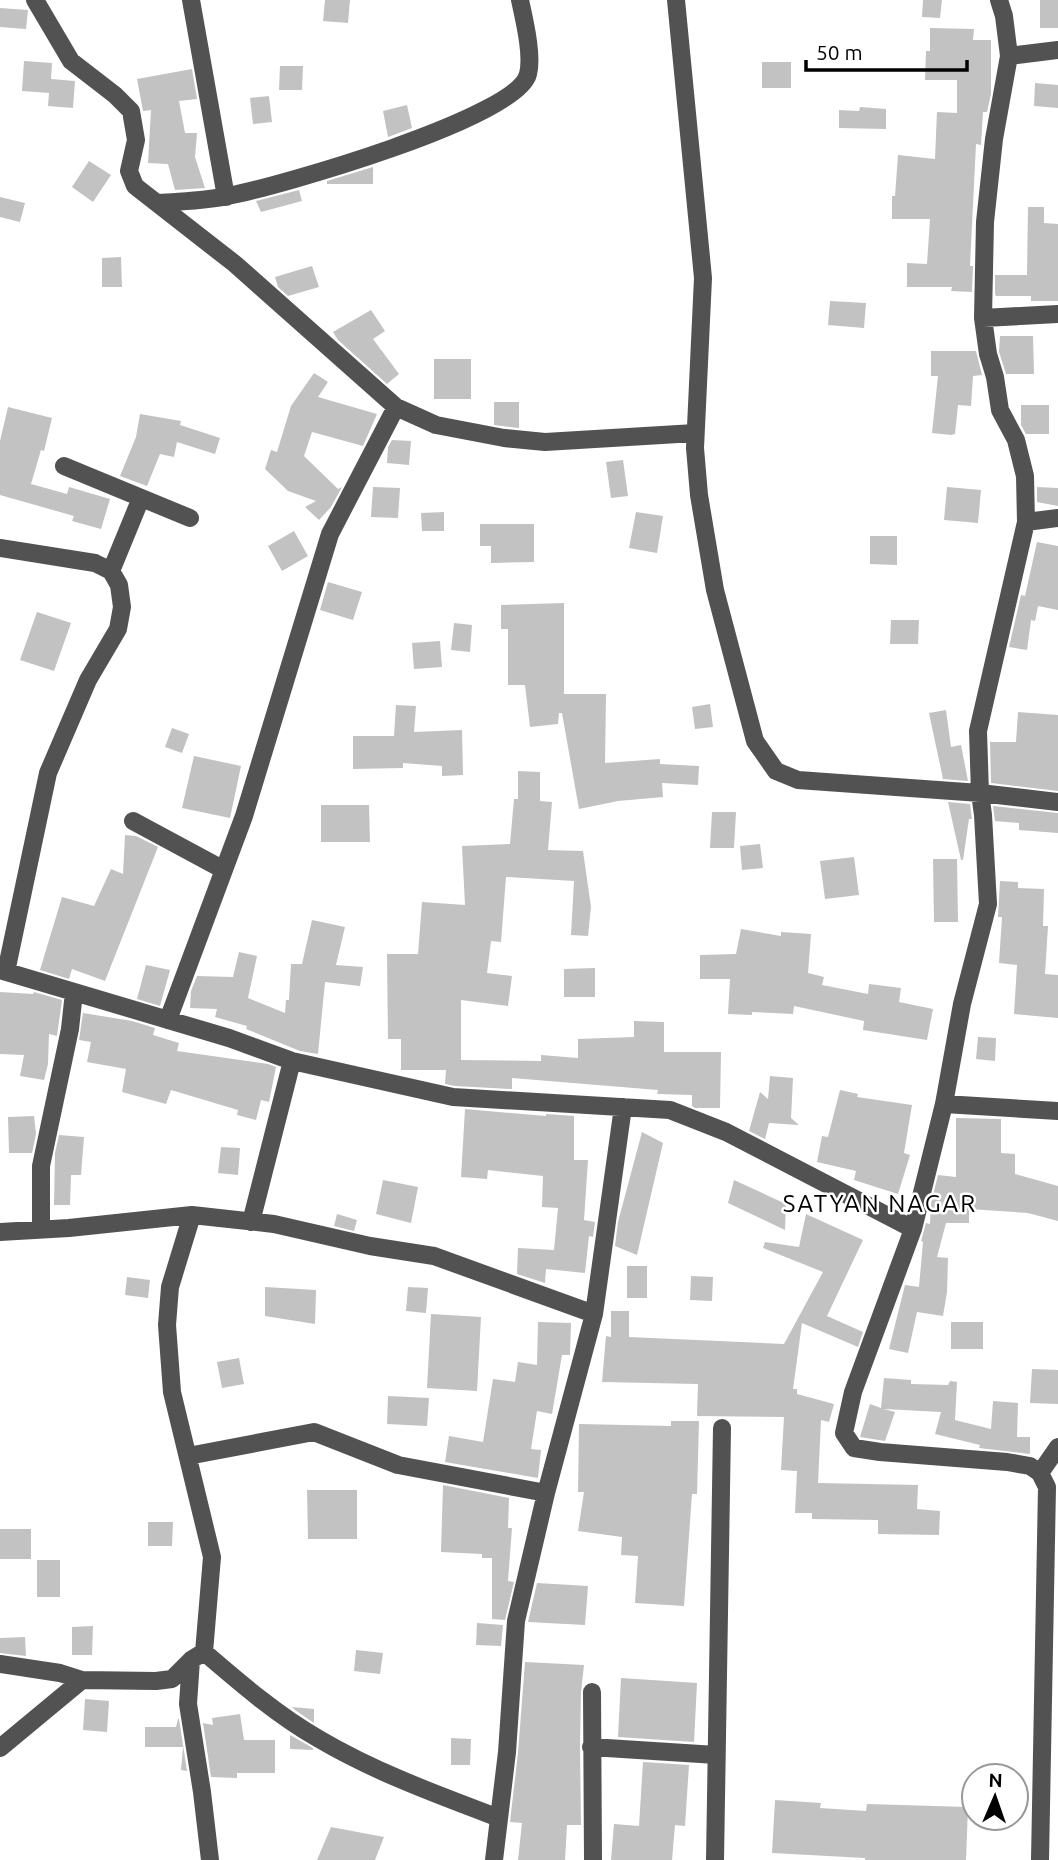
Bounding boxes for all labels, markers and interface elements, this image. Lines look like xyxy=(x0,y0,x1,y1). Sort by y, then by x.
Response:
scale bar xyxy=(806,28,967,72)
text: 50 m xyxy=(816,40,863,64)
district label: SATYAN NAGAR xyxy=(783,1190,977,1217)
north arrow xyxy=(960,1762,1030,1832)
text: N xyxy=(988,1769,1003,1791)

